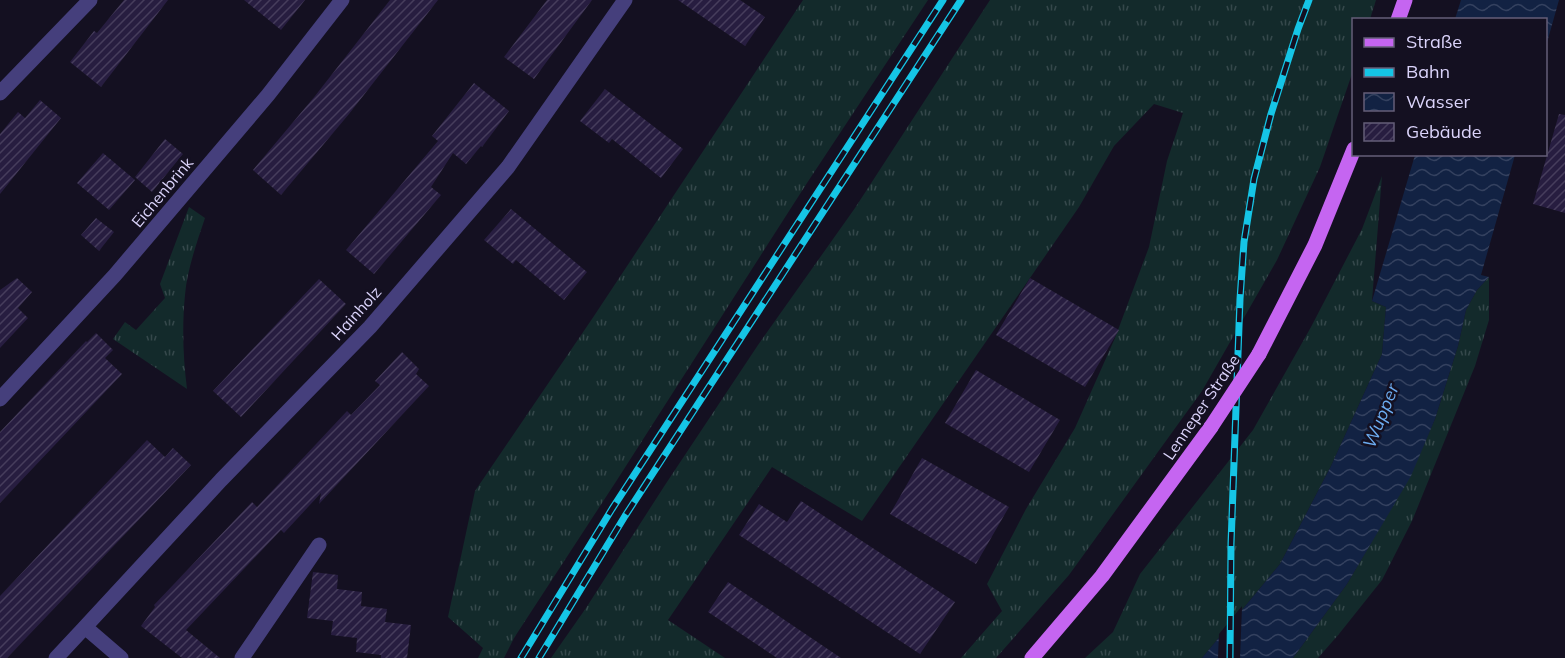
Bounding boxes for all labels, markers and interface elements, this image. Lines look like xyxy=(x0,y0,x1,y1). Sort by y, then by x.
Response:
legend xyxy=(1352,18,1547,156)
text: Straße xyxy=(1406,30,1462,53)
text: Bahn xyxy=(1406,60,1450,83)
text: Wasser xyxy=(1406,90,1470,113)
text: Gebäude xyxy=(1406,120,1482,143)
street label: Eichenbrink xyxy=(127,152,198,231)
street label: Hainholz xyxy=(327,282,385,344)
street label: Lenneper Straße xyxy=(1158,350,1244,464)
water label: Wupper xyxy=(1357,379,1404,451)

